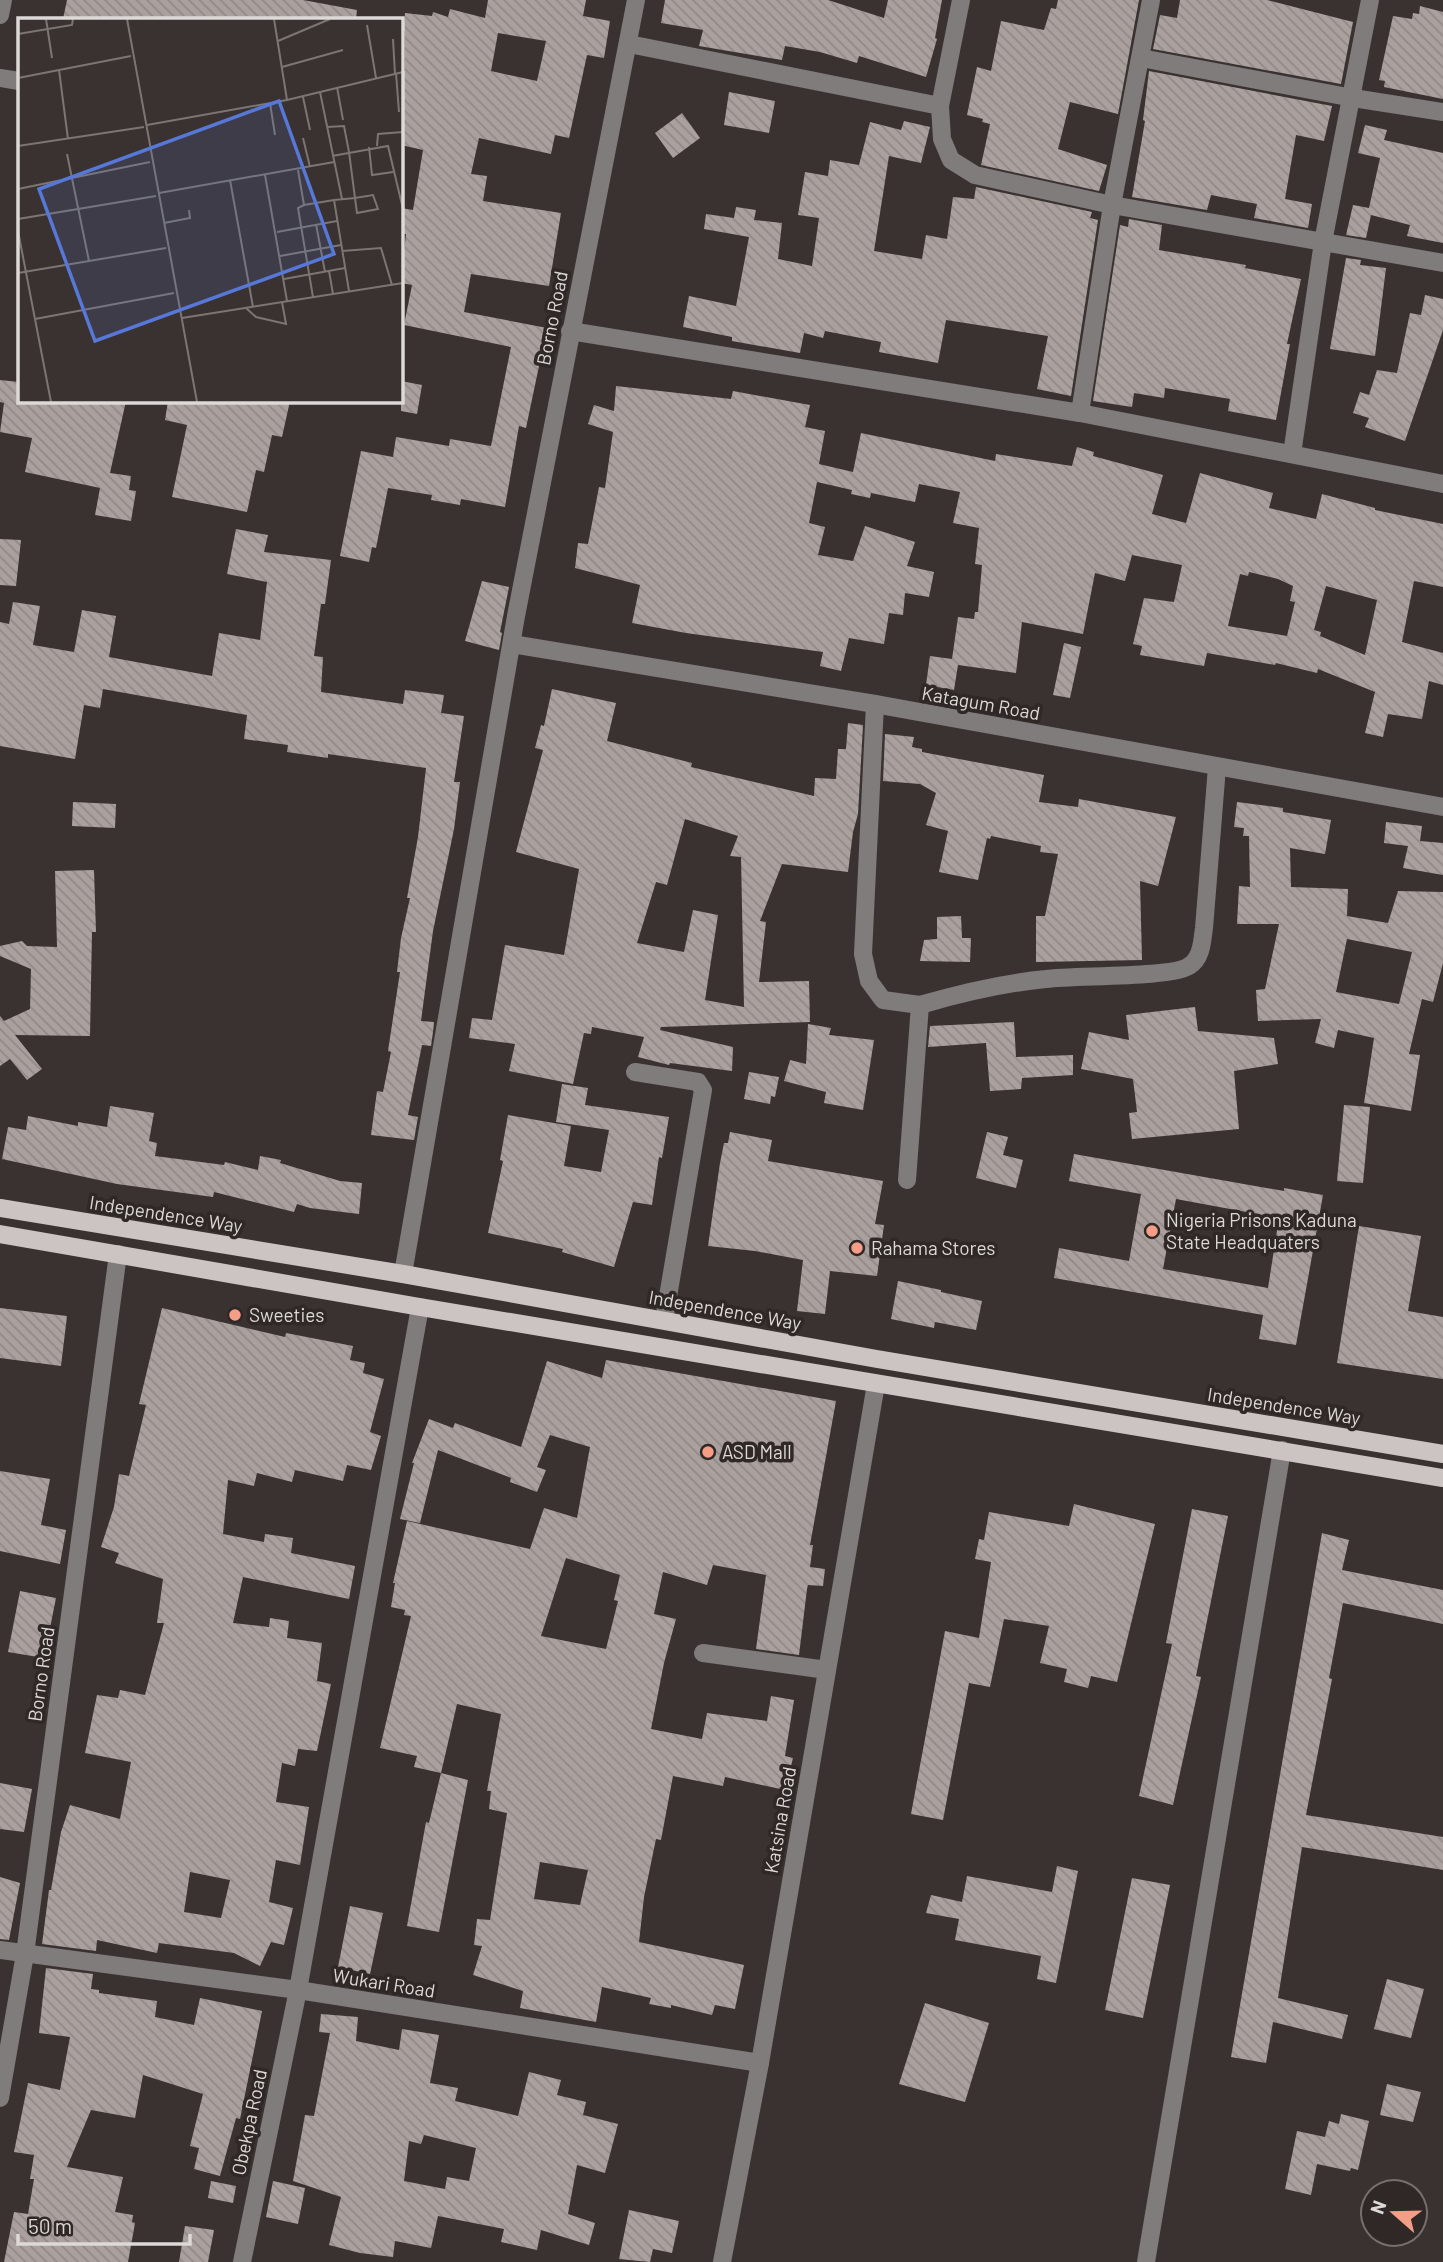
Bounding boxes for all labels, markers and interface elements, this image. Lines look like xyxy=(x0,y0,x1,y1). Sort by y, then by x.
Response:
inset map xyxy=(18,18,402,402)
street label: Borno Road xyxy=(531,269,572,367)
street label: Katagum Road xyxy=(920,681,1042,724)
street label: Independence Way xyxy=(88,1190,244,1237)
place label: Nigeria Prisons Kaduna State Headquaters xyxy=(1166,1208,1357,1253)
marker: Nigeria Prisons Kaduna State Headquaters xyxy=(1144,1223,1160,1239)
place label: Rahama Stores xyxy=(871,1236,996,1259)
marker: Rahama Stores xyxy=(849,1240,865,1256)
street label: Independence Way xyxy=(647,1285,803,1334)
place label: Sweeties xyxy=(249,1303,324,1326)
marker: Sweeties xyxy=(227,1307,243,1323)
street label: Independence Way xyxy=(1206,1382,1362,1429)
place label: ASD Mall xyxy=(722,1440,792,1463)
marker: ASD Mall xyxy=(700,1444,716,1460)
street label: Borno Road xyxy=(22,1625,59,1723)
street label: Katsina Road xyxy=(759,1765,800,1875)
street label: Wukari Road xyxy=(331,1963,437,2002)
street label: Obekpa Road xyxy=(226,2067,271,2177)
north arrow xyxy=(1359,2178,1429,2248)
text: N xyxy=(1365,2197,1391,2217)
scale bar xyxy=(18,2202,189,2246)
text: 50 m xyxy=(28,2213,72,2238)

